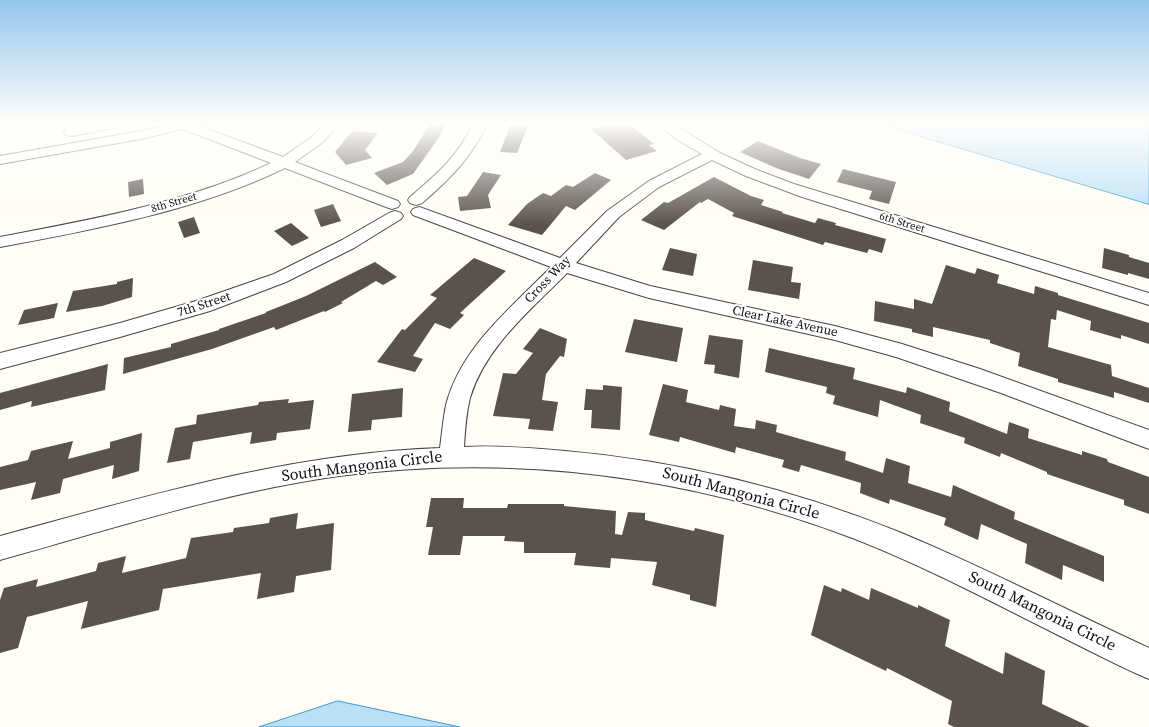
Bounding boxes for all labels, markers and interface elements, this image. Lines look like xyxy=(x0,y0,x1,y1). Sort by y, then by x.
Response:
street label: 8th Street xyxy=(150,190,198,216)
street label: 6th Street xyxy=(878,210,926,236)
street label: Cross Way xyxy=(522,253,574,307)
street label: 7th Street xyxy=(175,289,233,321)
street label: Clear Lake Avenue xyxy=(731,303,839,341)
street label: South Mangonia Circle xyxy=(281,448,443,486)
street label: South Mangonia Circle xyxy=(660,464,822,524)
street label: South Mangonia Circle xyxy=(965,568,1119,656)

